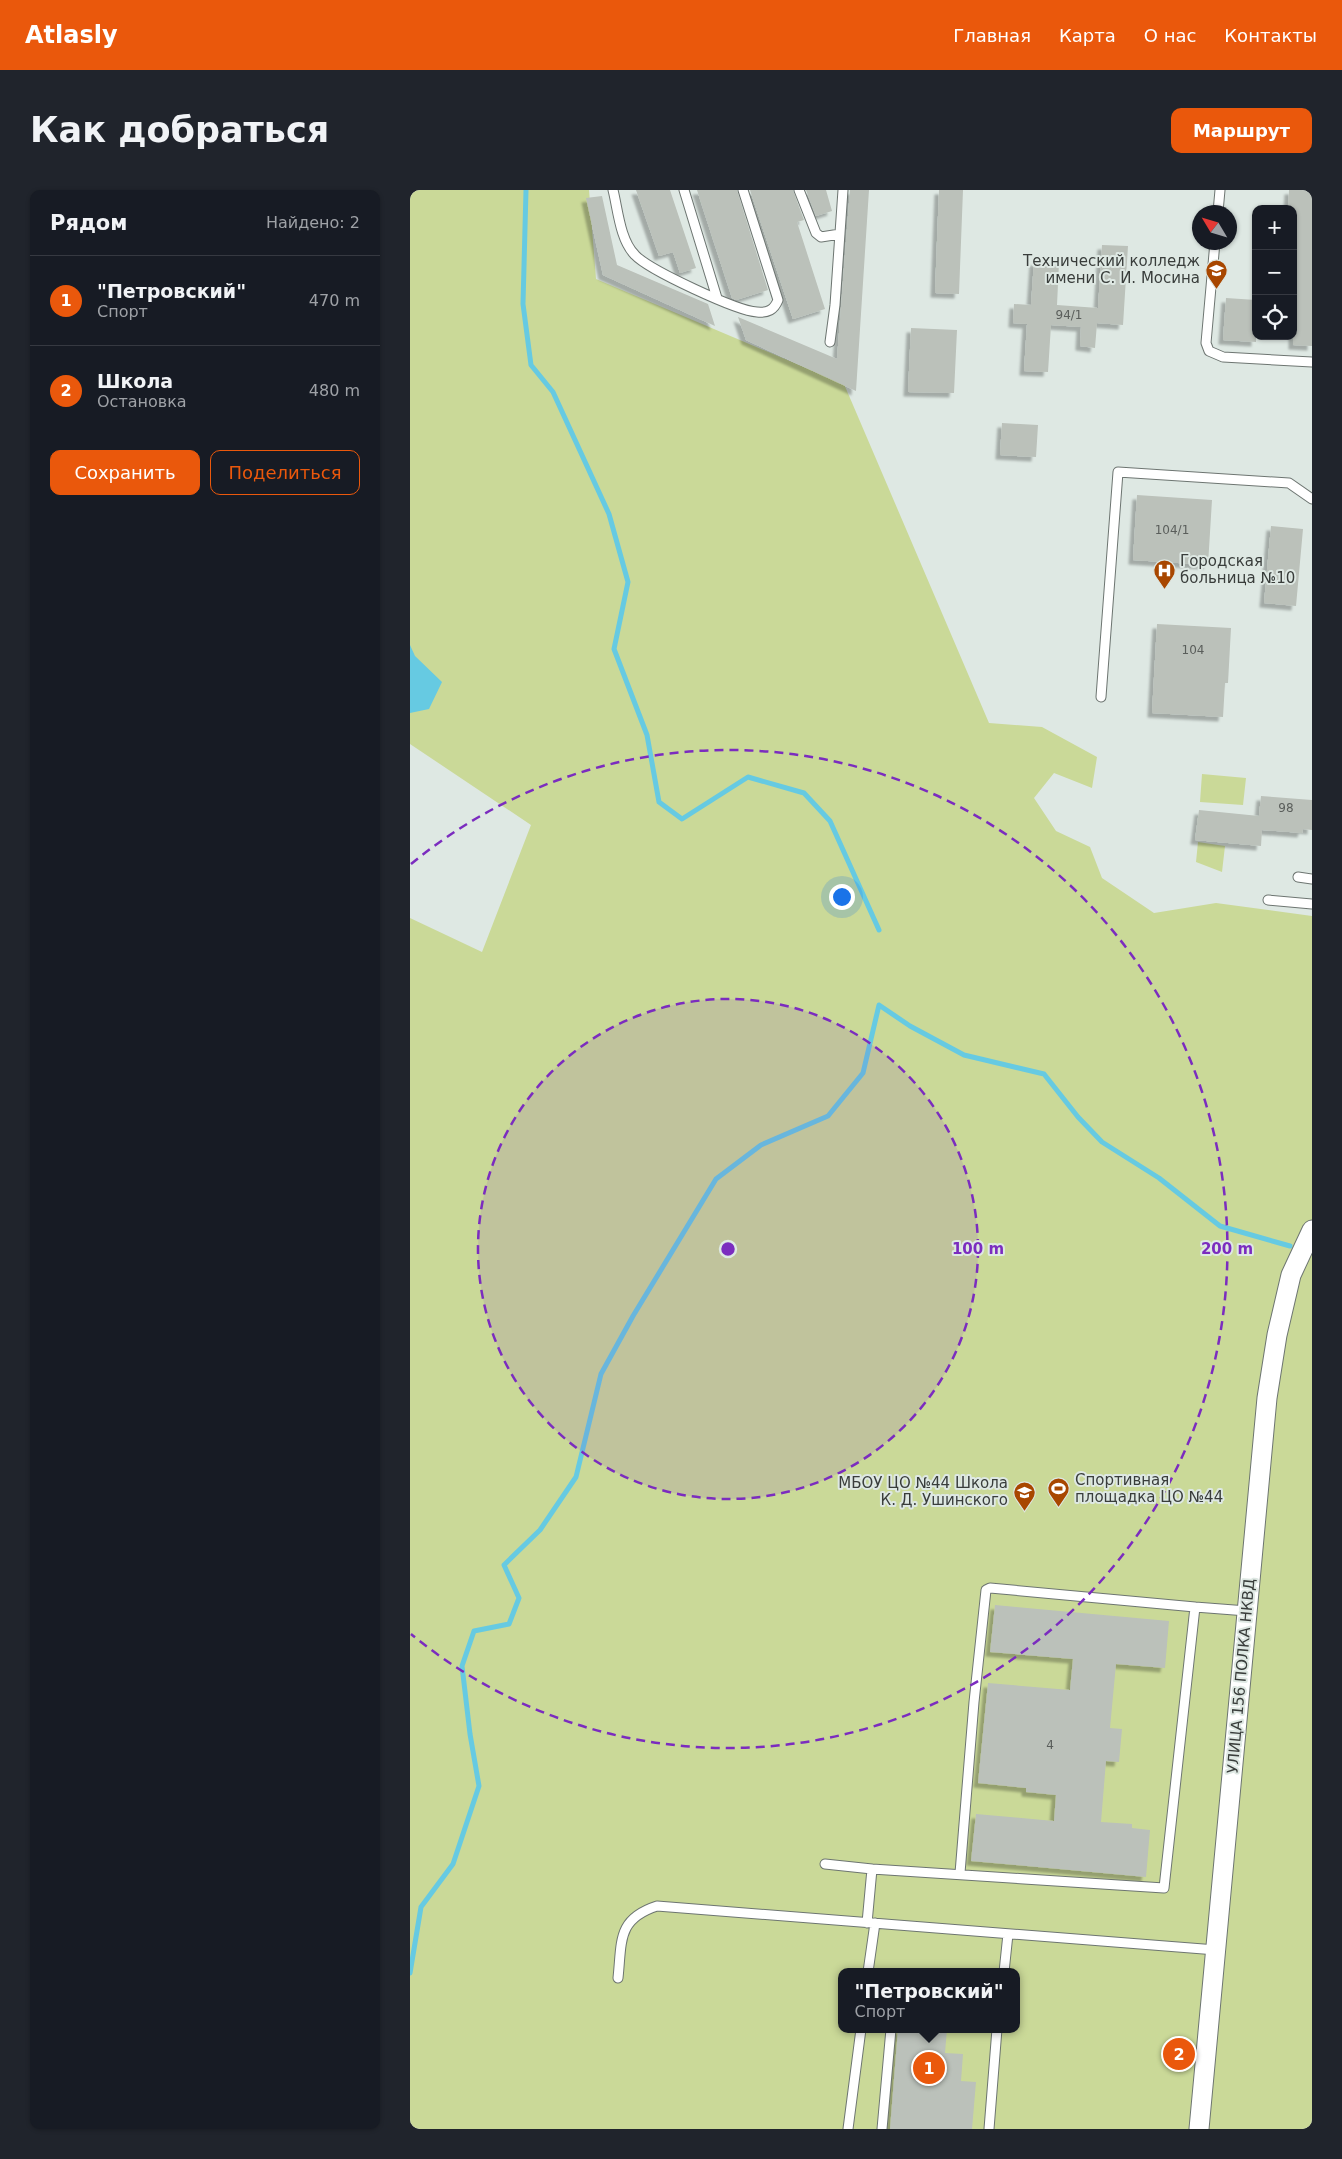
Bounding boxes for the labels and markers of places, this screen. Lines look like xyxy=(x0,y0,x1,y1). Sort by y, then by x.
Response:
place label: Технический колледж имени С. И. Мосина xyxy=(1022,252,1200,287)
school or university icon: Технический колледж имени С. И. Мосина xyxy=(1204,258,1228,289)
place label: Городская больница №10 xyxy=(1180,552,1295,587)
hospital icon: Городская больница №10 xyxy=(1152,558,1176,589)
centre of rings xyxy=(719,1240,737,1258)
place label: Спортивная площадка ЦО №44 xyxy=(1075,1471,1223,1506)
place label: МБОУ ЦО №44 Школа К. Д. Ушинского xyxy=(838,1474,1008,1509)
sports icon: Спортивная площадка ЦО №44 xyxy=(1047,1477,1071,1508)
school or university icon: МБОУ ЦО №44 Школа К. Д. Ушинского xyxy=(1012,1480,1036,1511)
pin: 2 xyxy=(1163,2035,1195,2073)
pin: 1 xyxy=(913,2049,945,2087)

